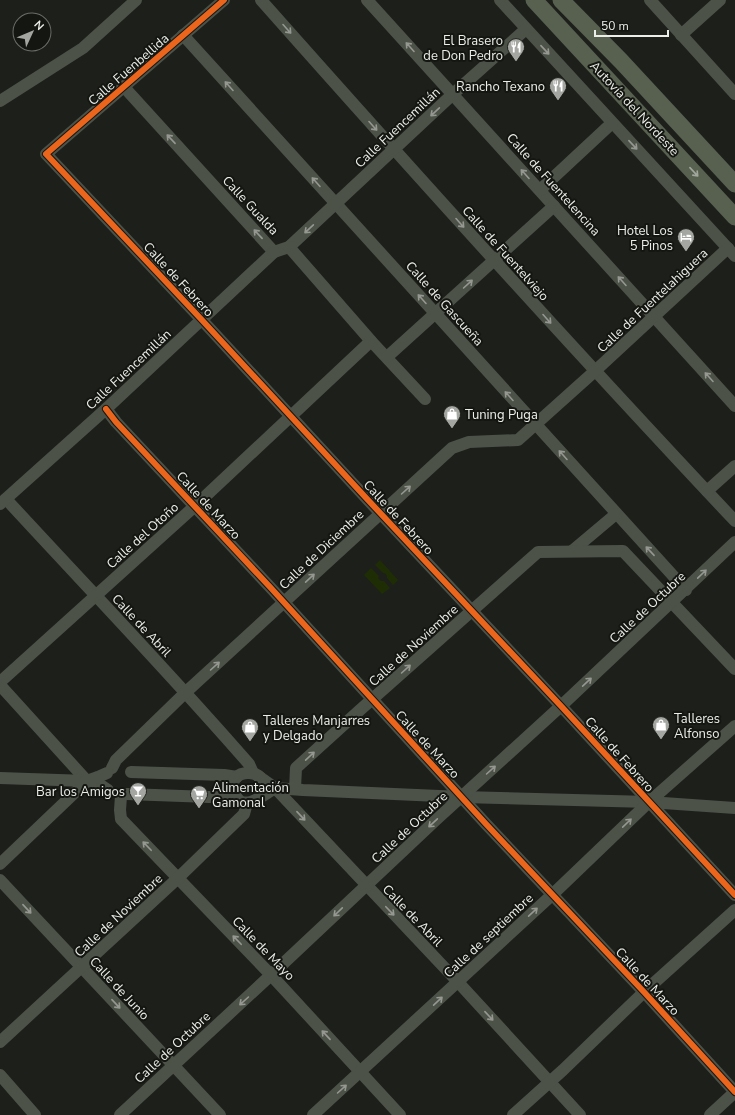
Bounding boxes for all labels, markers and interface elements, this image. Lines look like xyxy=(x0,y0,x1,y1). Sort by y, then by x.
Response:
north arrow xyxy=(12,12,52,52)
scale bar xyxy=(595,12,668,38)
text: N xyxy=(31,17,47,34)
text: 50 m xyxy=(601,18,629,34)
one-way arrow xyxy=(282,24,291,34)
street label: Calle Fuenbellida xyxy=(84,30,173,110)
place label: El Brasero de Don Pedro xyxy=(423,32,503,65)
restaurant icon: El Brasero de Don Pedro xyxy=(506,37,526,62)
one-way arrow xyxy=(405,41,414,52)
one-way arrow xyxy=(540,45,550,55)
street label: Autovía del Nordeste xyxy=(586,57,683,160)
restaurant icon: Rancho Texano xyxy=(548,76,568,101)
place label: Rancho Texano xyxy=(456,78,545,96)
one-way arrow xyxy=(224,81,233,91)
street label: Calle Fuencemillán xyxy=(351,83,444,172)
one-way arrow xyxy=(429,107,440,116)
one-way arrow xyxy=(368,121,377,131)
street label: Calle de Fuentelencina xyxy=(502,129,604,240)
one-way arrow xyxy=(166,133,175,144)
one-way arrow xyxy=(628,140,638,150)
one-way arrow xyxy=(689,167,699,177)
one-way arrow xyxy=(521,169,530,179)
street label: Calle Gualda xyxy=(218,172,282,239)
one-way arrow xyxy=(311,177,321,187)
street label: Calle de Fuentelviejo xyxy=(458,202,553,305)
one-way arrow xyxy=(455,218,465,228)
place label: Hotel Los 5 Pinos xyxy=(617,222,673,255)
one-way arrow xyxy=(304,224,314,234)
hotel icon: Hotel Los 5 Pinos xyxy=(676,227,696,252)
one-way arrow xyxy=(254,229,263,240)
street label: Calle de Febrero xyxy=(139,239,218,321)
street label: Calle de Fuentelahiguera xyxy=(593,245,712,357)
street label: Calle de Gascueña xyxy=(401,257,487,350)
one-way arrow xyxy=(618,276,627,286)
one-way arrow xyxy=(462,280,473,289)
one-way arrow xyxy=(418,294,427,304)
one-way arrow xyxy=(543,314,552,324)
street label: Calle Fuencemillán xyxy=(82,325,175,414)
one-way arrow xyxy=(704,372,714,382)
one-way arrow xyxy=(505,390,514,401)
shop icon: Tuning Puga xyxy=(442,404,462,429)
place label: Tuning Puga xyxy=(465,406,538,424)
one-way arrow xyxy=(558,449,567,460)
street label: Calle de Marzo xyxy=(172,468,245,544)
street label: Calle de Febrero xyxy=(359,477,438,559)
one-way arrow xyxy=(401,485,411,494)
street label: Calle del Otoño xyxy=(103,499,183,573)
street label: Calle de Diciembre xyxy=(275,506,368,594)
one-way arrow xyxy=(645,546,655,556)
street label: Calle de Octubre xyxy=(606,568,690,648)
one-way arrow xyxy=(697,570,707,579)
one-way arrow xyxy=(305,574,315,583)
street label: Calle de Abril xyxy=(107,590,175,661)
street label: Calle de Noviembre xyxy=(365,601,462,691)
one-way arrow xyxy=(210,662,220,671)
one-way arrow xyxy=(401,664,411,674)
one-way arrow xyxy=(581,678,591,687)
street label: Calle de Marzo xyxy=(391,707,464,783)
place label: Talleres Alfonso xyxy=(674,710,720,743)
place label: Talleres Manjarres y Delgado xyxy=(263,712,370,745)
street label: Calle de Febrero xyxy=(581,713,658,796)
shop icon: Talleres Alfonso xyxy=(651,715,671,740)
shop icon: Talleres Manjarres y Delgado xyxy=(240,717,260,742)
one-way arrow xyxy=(304,752,314,761)
one-way arrow xyxy=(486,766,496,775)
place label: Alimentación Gamonal xyxy=(212,779,289,812)
bar icon: Bar los Amigos xyxy=(128,781,148,806)
place label: Bar los Amigos xyxy=(36,783,125,801)
supermarket icon: Alimentación Gamonal xyxy=(189,784,209,809)
street label: Calle de Octubre xyxy=(368,788,452,868)
one-way arrow xyxy=(297,811,306,821)
one-way arrow xyxy=(428,818,438,828)
one-way arrow xyxy=(622,818,632,828)
one-way arrow xyxy=(142,841,152,851)
street label: Calle de Noviembre xyxy=(71,870,167,961)
street label: Calle de Abril xyxy=(378,881,447,951)
street label: Calle de septiembre xyxy=(440,889,537,982)
one-way arrow xyxy=(22,904,32,914)
one-way arrow xyxy=(385,906,395,916)
one-way arrow xyxy=(333,907,343,917)
one-way arrow xyxy=(528,908,538,917)
street label: Calle de Mayo xyxy=(228,913,299,985)
one-way arrow xyxy=(232,935,242,945)
street label: Calle de Marzo xyxy=(611,944,684,1020)
street label: Calle de Junio xyxy=(85,953,153,1024)
one-way arrow xyxy=(238,996,249,1005)
one-way arrow xyxy=(433,996,443,1006)
one-way arrow xyxy=(111,999,120,1009)
street label: Calle de Octubre xyxy=(131,1008,215,1088)
one-way arrow xyxy=(484,1011,494,1021)
one-way arrow xyxy=(321,1030,331,1040)
one-way arrow xyxy=(337,1084,347,1094)

